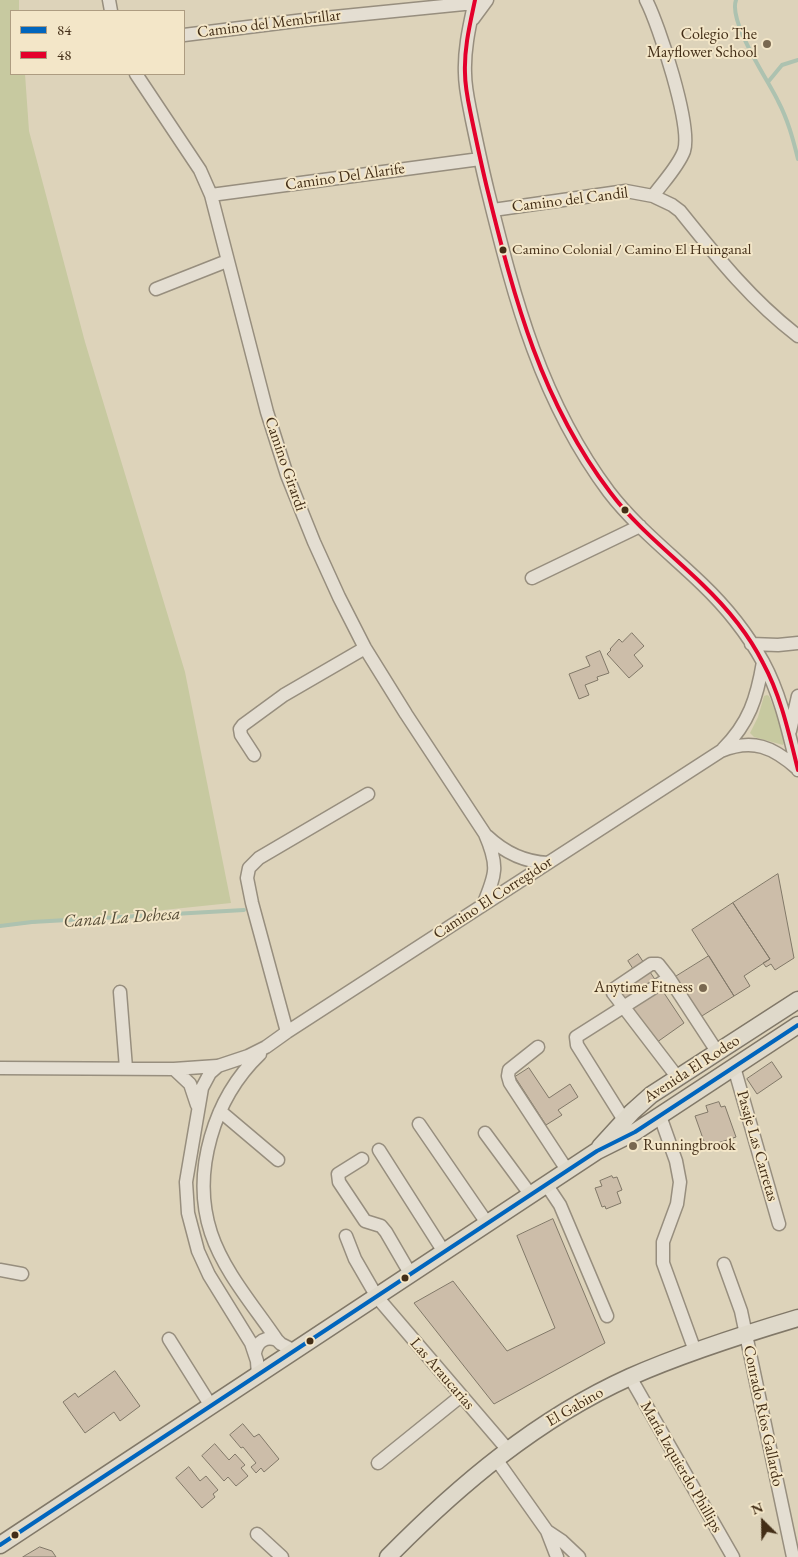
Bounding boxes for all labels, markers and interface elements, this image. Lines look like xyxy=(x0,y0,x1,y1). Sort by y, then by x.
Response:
street label: Camino del Membrillar xyxy=(196,6,342,42)
legend xyxy=(10,10,185,75)
text: 84 xyxy=(57,20,71,39)
place label: Colegio The Mayflower School xyxy=(647,25,757,63)
marker: Colegio The Mayflower School xyxy=(761,38,773,50)
text: 48 xyxy=(57,45,71,64)
street label: Camino Del Alarife xyxy=(284,159,406,195)
street label: Camino del Candil xyxy=(511,183,629,217)
place label: Camino Colonial / Camino El Huinganal xyxy=(512,241,751,259)
marker: Camino Colonial / Camino El Huinganal xyxy=(498,245,508,255)
street label: Camino Girardi xyxy=(260,414,310,514)
unlabelled marker xyxy=(620,505,630,515)
street label: Camino El Corregidor xyxy=(430,852,556,944)
water label: Canal La Dehesa xyxy=(63,903,181,933)
place label: Anytime Fitness xyxy=(594,978,693,998)
marker: Anytime Fitness xyxy=(697,982,709,994)
street label: Avenida El Rodeo xyxy=(641,1031,743,1107)
street label: Pasaje Las Carretas xyxy=(732,1088,782,1204)
place label: Runningbrook xyxy=(643,1136,736,1156)
marker: Runningbrook xyxy=(627,1140,639,1152)
unlabelled marker xyxy=(400,1273,410,1283)
street label: Las Araucarias xyxy=(406,1334,478,1414)
unlabelled marker xyxy=(305,1336,315,1346)
street label: Conrado Ríos Gallardo xyxy=(739,1344,787,1488)
street label: El Gabino xyxy=(543,1383,607,1431)
street label: María Izquierdo Phillips xyxy=(636,1398,726,1536)
north arrow xyxy=(738,1497,788,1547)
text: N xyxy=(748,1498,766,1519)
unlabelled marker xyxy=(10,1530,20,1540)

